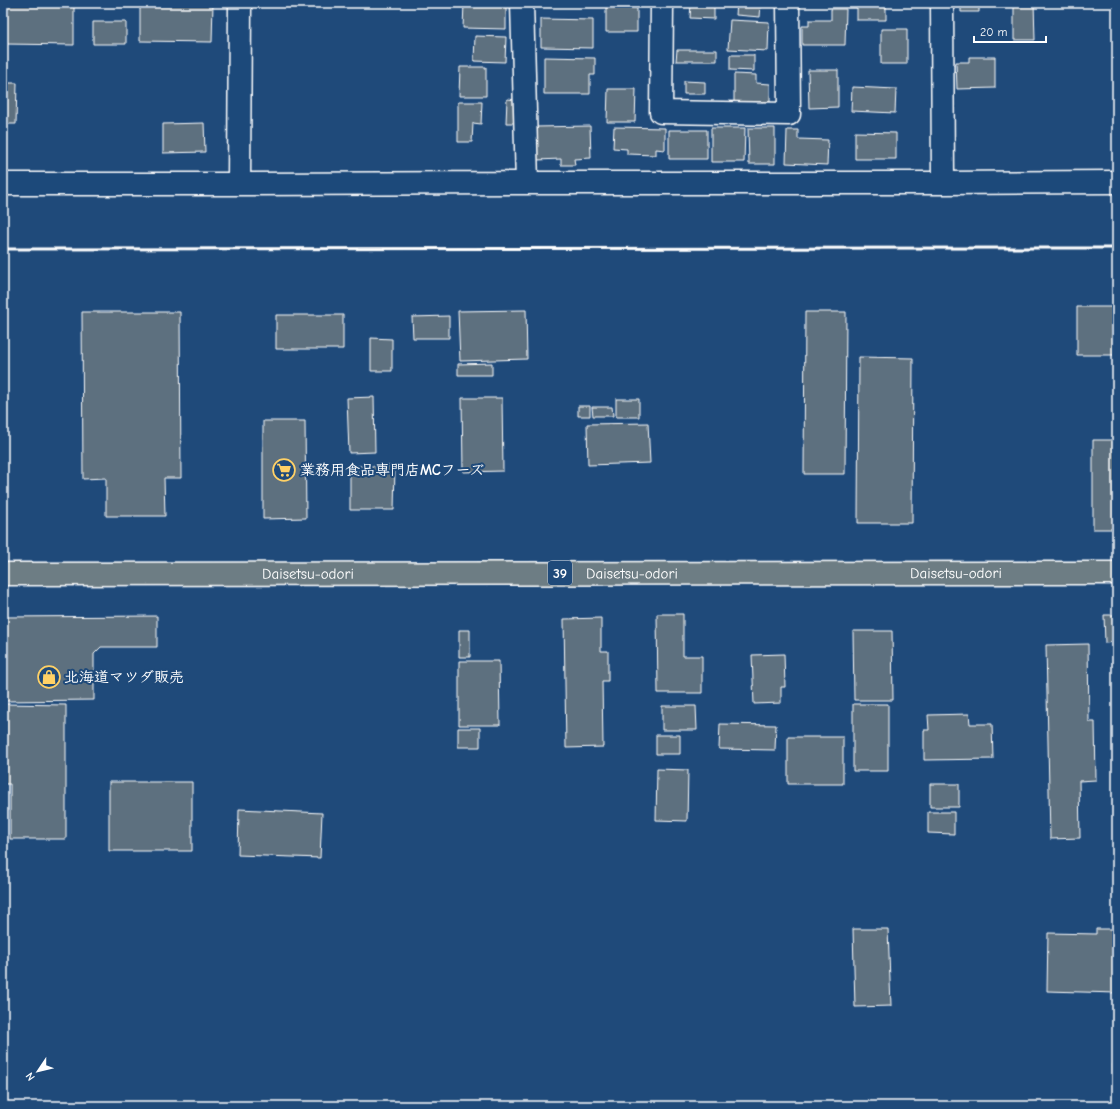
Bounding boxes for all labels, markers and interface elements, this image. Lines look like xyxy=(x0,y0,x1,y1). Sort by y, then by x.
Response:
scale bar xyxy=(974,18,1046,44)
text: 20 m xyxy=(980,25,1008,39)
supermarket icon: 業務用食品専門店MCフーズ xyxy=(271,457,297,483)
place label: 業務用食品専門店MCフーズ xyxy=(300,461,484,479)
road number: 39 xyxy=(548,561,572,585)
street label: Daisetsu-odori xyxy=(586,564,678,582)
street label: Daisetsu-odori xyxy=(910,564,1002,582)
street label: Daisetsu-odori xyxy=(262,565,354,583)
shop icon: 北海道マツダ販売 xyxy=(36,664,62,690)
place label: 北海道マツダ販売 xyxy=(64,668,184,686)
north arrow xyxy=(18,1051,58,1091)
text: N xyxy=(23,1070,38,1083)

